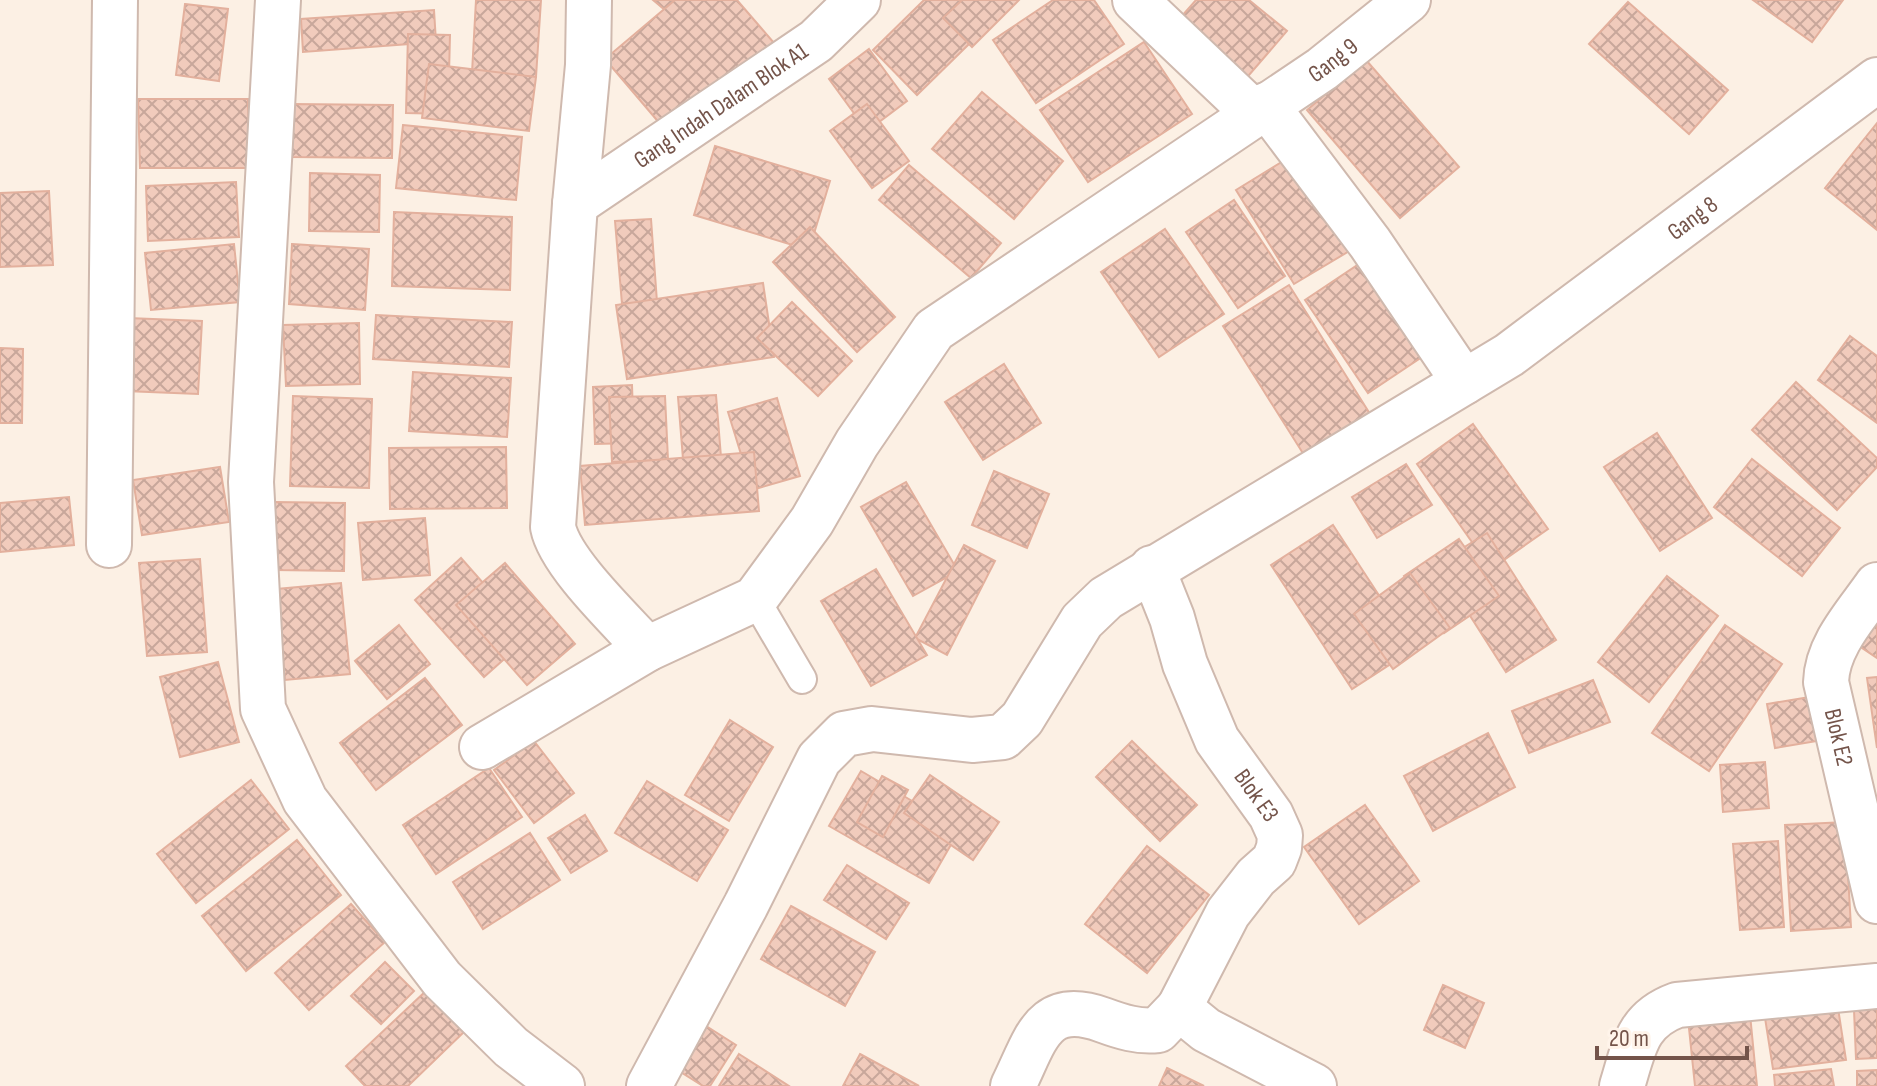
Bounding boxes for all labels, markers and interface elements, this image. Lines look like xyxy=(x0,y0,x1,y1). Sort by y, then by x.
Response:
street label: Gang 9 xyxy=(1303,32,1364,89)
street label: Gang Indah Dalam Blok A1 xyxy=(628,36,814,175)
street label: Gang 8 xyxy=(1662,190,1723,246)
street label: Blok E2 xyxy=(1818,706,1860,769)
street label: Blok E3 xyxy=(1228,763,1285,827)
scale bar xyxy=(1597,1010,1747,1060)
text: 20 m xyxy=(1609,1024,1649,1053)

